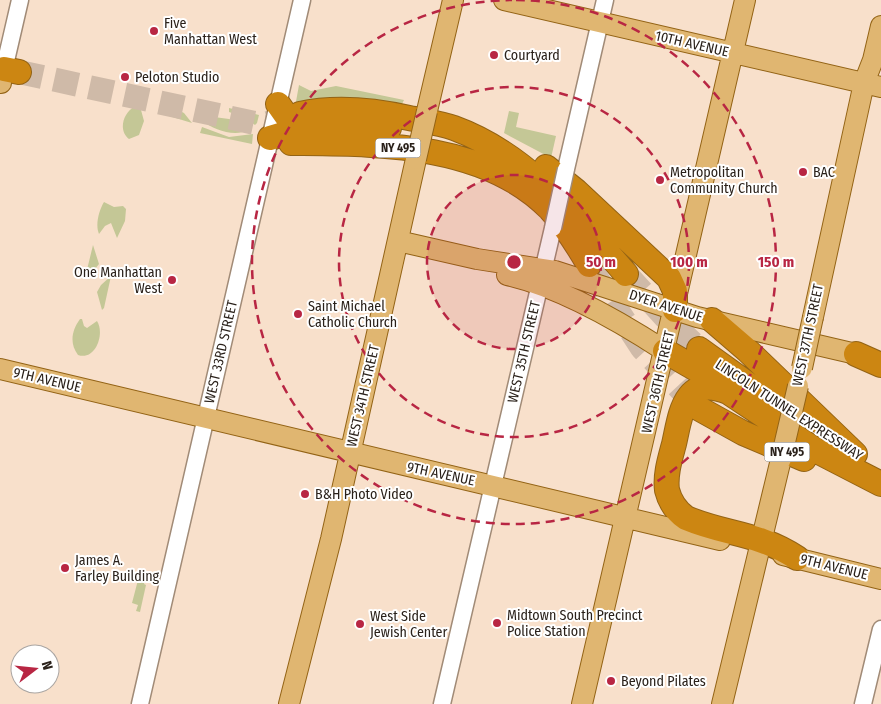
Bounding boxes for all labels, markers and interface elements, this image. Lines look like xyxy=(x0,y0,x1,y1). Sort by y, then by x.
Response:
place label: Five Manhattan West xyxy=(164,15,257,48)
marker: Five Manhattan West xyxy=(148,25,160,37)
street label: 10TH AVENUE xyxy=(654,27,731,61)
place label: Courtyard xyxy=(504,47,560,64)
marker: Courtyard xyxy=(488,49,500,61)
place label: Peloton Studio xyxy=(135,69,219,86)
marker: Peloton Studio xyxy=(119,71,131,83)
road number: NY 495 xyxy=(376,138,420,158)
place label: Metropolitan Community Church xyxy=(670,164,778,197)
place label: BAC xyxy=(813,164,835,181)
marker: BAC xyxy=(797,166,809,178)
marker: Metropolitan Community Church xyxy=(654,174,666,186)
centre of rings xyxy=(505,253,523,271)
text: 50 m xyxy=(586,253,616,271)
text: 100 m xyxy=(670,253,708,271)
text: 150 m xyxy=(758,253,794,271)
place label: One Manhattan West xyxy=(74,264,162,297)
marker: One Manhattan West xyxy=(166,274,178,286)
street label: WEST 37TH STREET xyxy=(789,282,827,388)
street label: DYER AVENUE xyxy=(627,286,705,326)
street label: WEST 33RD STREET xyxy=(201,298,241,405)
place label: Saint Michael Catholic Church xyxy=(308,298,397,331)
street label: WEST 35TH STREET xyxy=(504,299,544,405)
marker: Saint Michael Catholic Church xyxy=(292,308,304,320)
street label: WEST 36TH STREET xyxy=(638,329,678,435)
street label: WEST 34TH STREET xyxy=(343,343,383,449)
street label: LINCOLN TUNNEL EXPRESSWAY xyxy=(712,356,866,464)
street label: 9TH AVENUE xyxy=(12,364,83,396)
road number: NY 495 xyxy=(764,442,810,462)
street label: 9TH AVENUE xyxy=(406,459,477,490)
place label: B&H Photo Video xyxy=(315,486,413,503)
marker: B&H Photo Video xyxy=(299,488,311,500)
street label: 9TH AVENUE xyxy=(798,550,870,584)
place label: James A. Farley Building xyxy=(75,552,160,585)
marker: James A. Farley Building xyxy=(59,562,71,574)
place label: Midtown South Precinct Police Station xyxy=(507,607,643,640)
place label: West Side Jewish Center xyxy=(370,608,447,641)
marker: Midtown South Precinct Police Station xyxy=(491,617,503,629)
marker: West Side Jewish Center xyxy=(354,618,366,630)
north arrow xyxy=(10,644,60,694)
text: N xyxy=(38,659,56,672)
place label: Beyond Pilates xyxy=(621,673,706,690)
marker: Beyond Pilates xyxy=(605,675,617,687)

